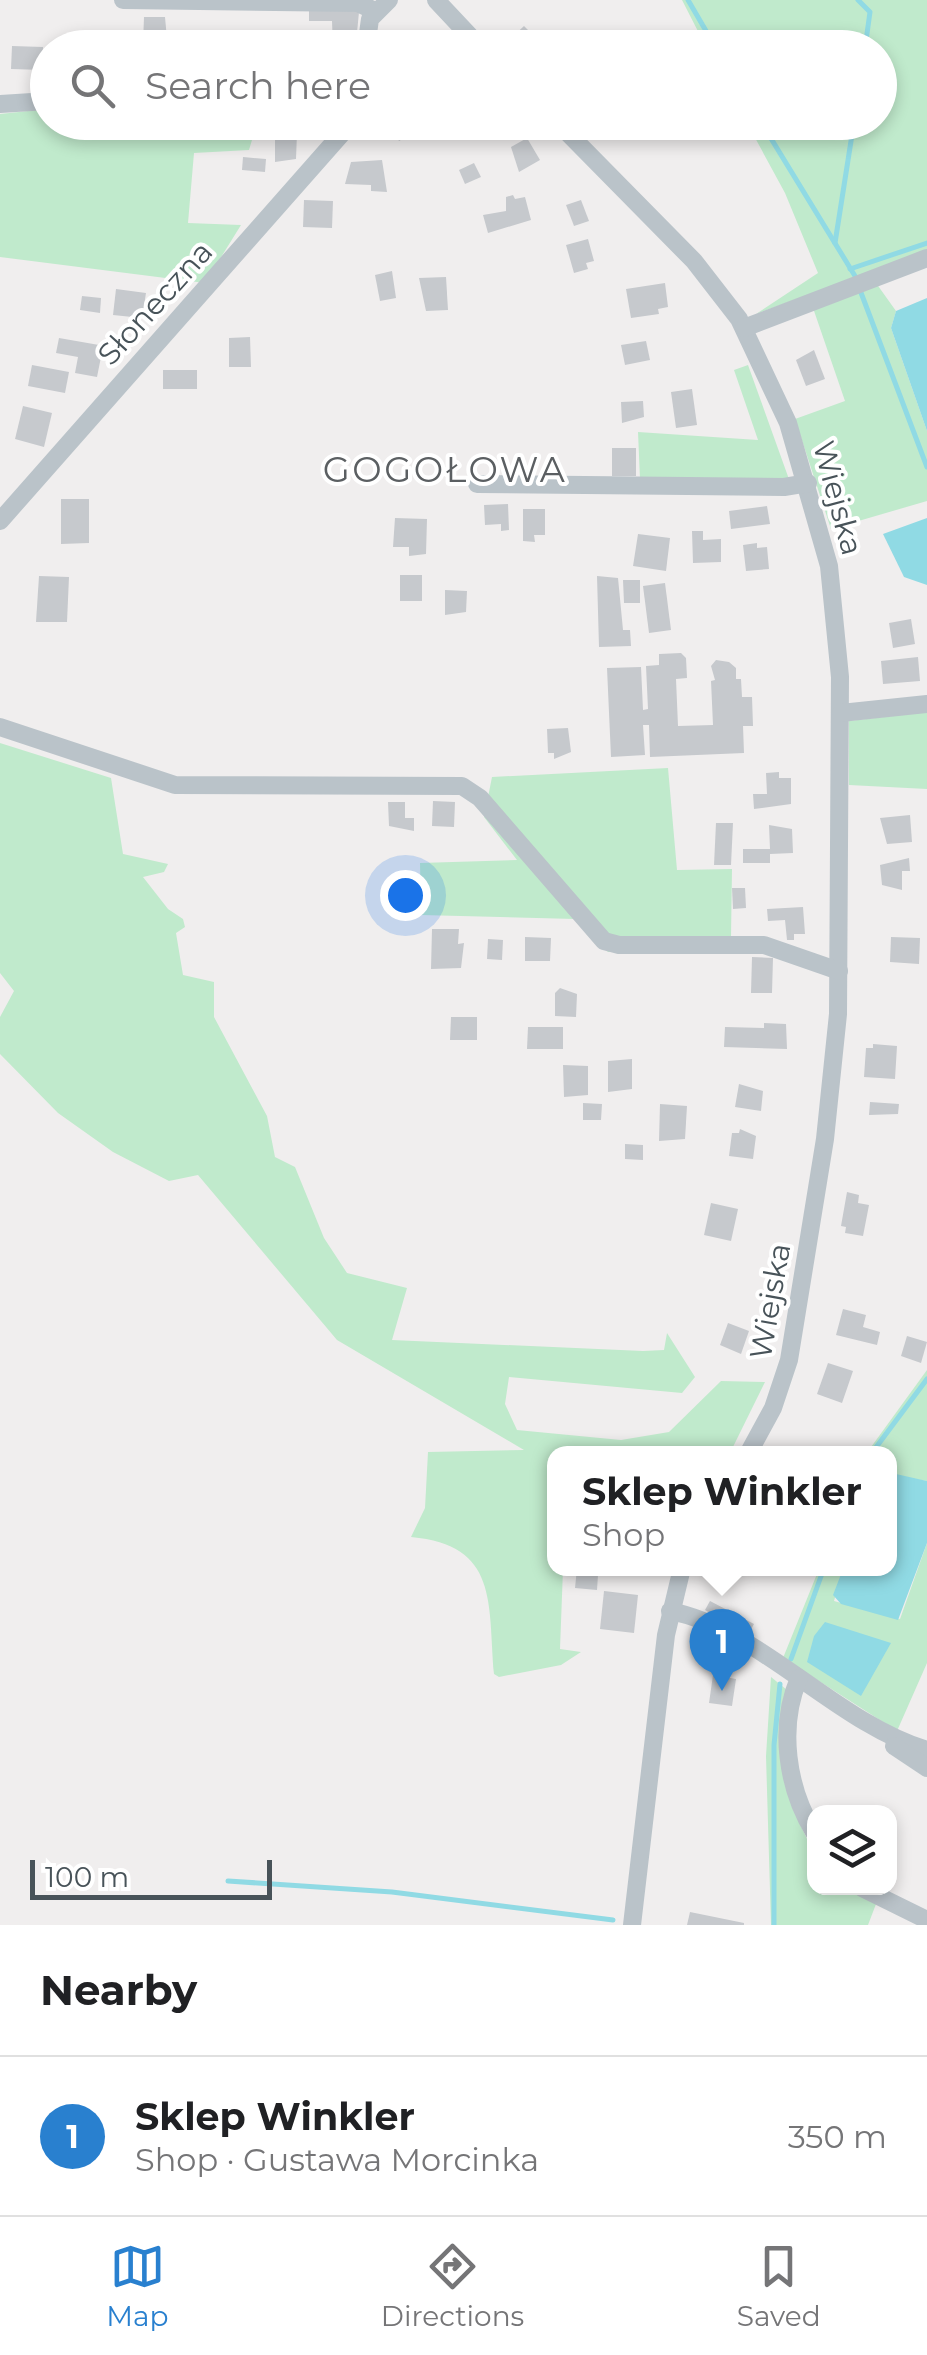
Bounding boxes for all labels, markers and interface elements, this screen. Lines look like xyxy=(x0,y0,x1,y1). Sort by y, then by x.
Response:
search box xyxy=(30,30,897,140)
icon: search xyxy=(65,58,120,113)
text: Search here xyxy=(145,62,371,109)
street label: Słoneczna xyxy=(90,233,220,373)
street label: Wiejska xyxy=(805,437,871,559)
district label: GOGOŁOWA xyxy=(323,448,567,491)
your location xyxy=(380,870,431,921)
street label: Wiejska xyxy=(742,1240,798,1362)
popup xyxy=(547,1446,897,1576)
text: Sklep Winkler xyxy=(582,1468,862,1515)
text: Shop xyxy=(582,1515,665,1554)
pin: 1 xyxy=(690,1608,754,1691)
map controls xyxy=(807,1805,897,1895)
button: layers xyxy=(807,1805,897,1895)
scale bar xyxy=(30,1855,272,1900)
text: 100 m xyxy=(45,1860,129,1894)
text: Nearby xyxy=(40,1964,197,2016)
text: Sklep Winkler xyxy=(135,2093,415,2140)
text: 1 xyxy=(66,2117,79,2156)
text: 350 m xyxy=(788,2117,887,2156)
text: Shop · Gustawa Morcinka xyxy=(135,2140,539,2179)
tab: Map xyxy=(106,2239,168,2333)
tab: Directions xyxy=(381,2239,524,2333)
tab: Saved xyxy=(737,2239,821,2333)

